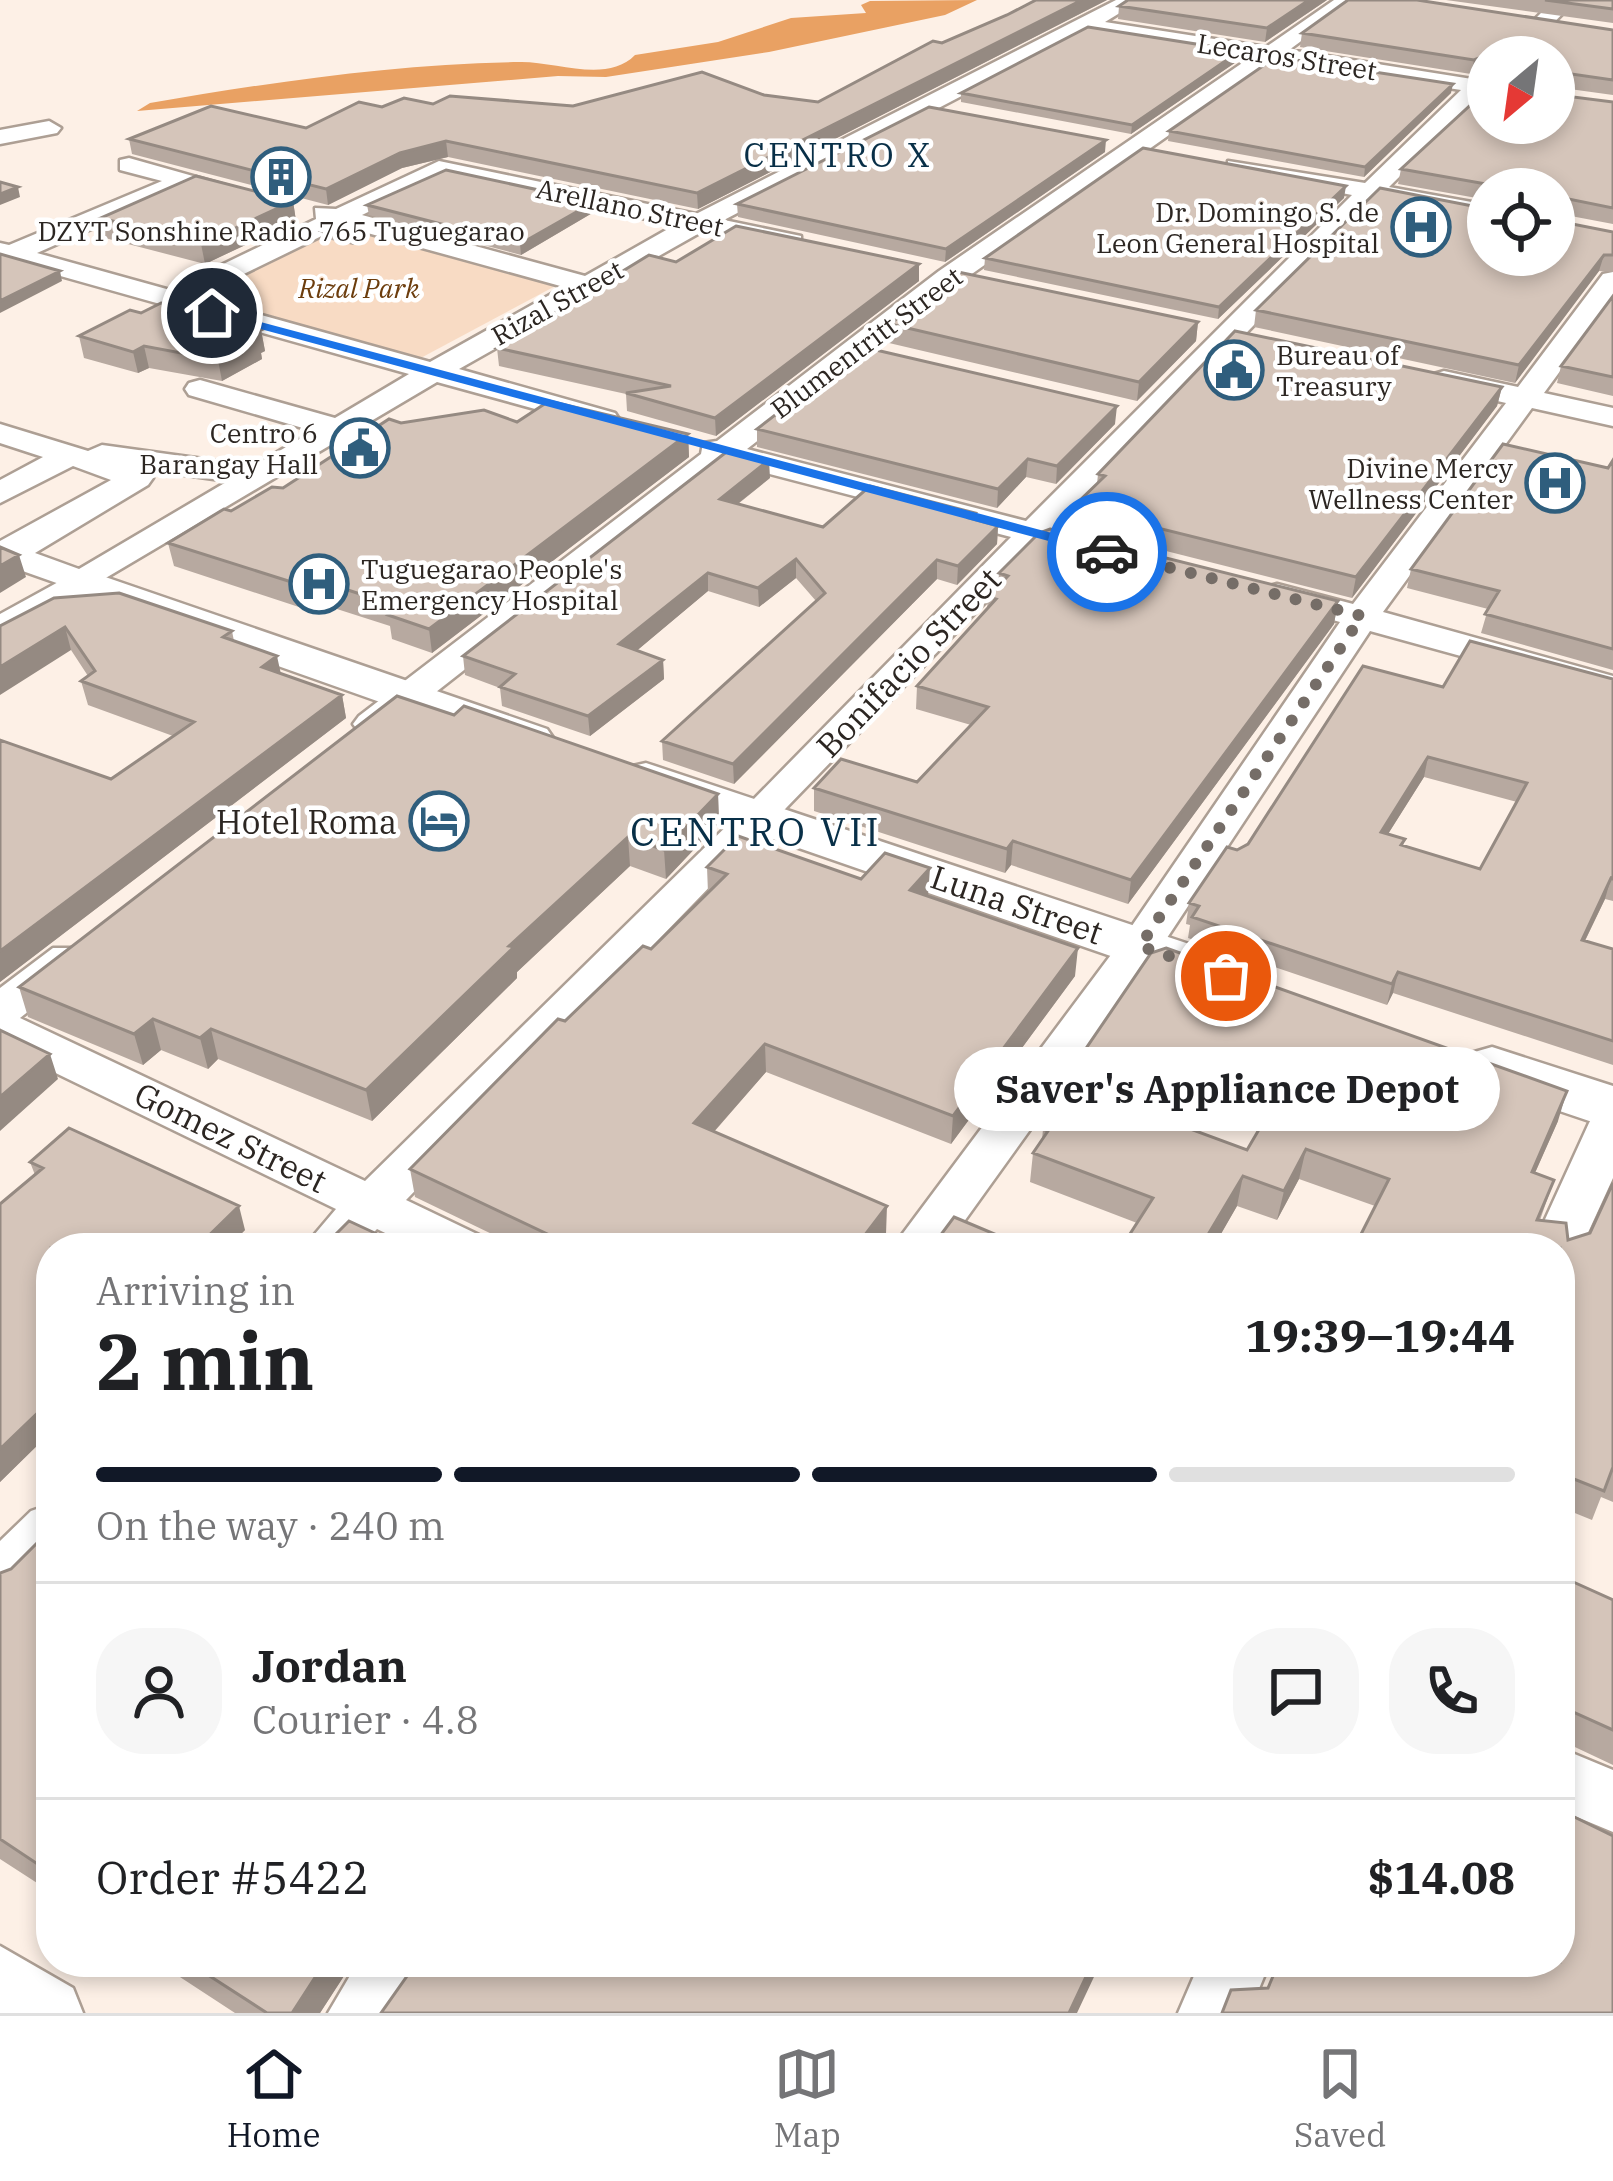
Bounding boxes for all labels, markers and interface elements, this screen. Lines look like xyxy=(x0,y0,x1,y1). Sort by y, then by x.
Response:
street label: Lecaros Street xyxy=(1195,25,1379,87)
north arrow xyxy=(1467,36,1575,144)
map controls xyxy=(1467,36,1575,276)
district label: CENTRO X xyxy=(744,133,932,176)
building icon: DZYT Sonshine Radio 765 Tuguegarao xyxy=(250,146,312,208)
button: locate xyxy=(1467,168,1575,276)
street label: Arellano Street xyxy=(533,170,727,244)
place label: Dr. Domingo S. de Leon General Hospital xyxy=(1096,194,1379,260)
hospital icon: Dr. Domingo S. de Leon General Hospital xyxy=(1390,196,1452,258)
place label: DZYT Sonshine Radio 765 Tuguegarao xyxy=(37,213,525,248)
street label: Rizal Street xyxy=(485,251,629,353)
street label: Blumentritt Street xyxy=(763,258,969,426)
pin xyxy=(161,262,263,364)
park label: Rizal Park xyxy=(297,270,420,305)
icon: home xyxy=(179,280,245,346)
place label: Bureau of Treasury xyxy=(1276,337,1401,403)
public building icon: Bureau of Treasury xyxy=(1203,339,1265,401)
place label: Centro 6 Barangay Hall xyxy=(139,415,318,481)
public building icon: Centro 6 Barangay Hall xyxy=(329,417,391,479)
place label: Divine Mercy Wellness Center xyxy=(1308,450,1514,516)
hospital icon: Divine Mercy Wellness Center xyxy=(1524,452,1586,514)
courier xyxy=(1047,492,1167,612)
icon: car xyxy=(1074,519,1140,585)
place label: Tuguegarao People's Emergency Hospital xyxy=(361,551,623,617)
hospital icon: Tuguegarao People's Emergency Hospital xyxy=(288,553,350,615)
street label: Bonifacio Street xyxy=(806,558,1010,766)
hotel icon: Hotel Roma xyxy=(408,790,470,852)
place label: Hotel Roma xyxy=(216,800,397,843)
district label: CENTRO VII xyxy=(630,806,882,857)
street label: Luna Street xyxy=(925,855,1109,953)
pin xyxy=(1175,925,1277,1027)
icon: bag xyxy=(1193,943,1259,1009)
callout: Saver's Appliance Depot xyxy=(953,1048,1499,1132)
text: Saver's Appliance Depot xyxy=(995,1063,1459,1114)
street label: Gomez Street xyxy=(128,1072,334,1202)
text: Arriving in xyxy=(96,1265,295,1316)
text: 19:39–19:44 xyxy=(1245,1306,1515,1364)
text: 2 min xyxy=(96,1310,314,1411)
text: On the way · 240 m xyxy=(96,1500,445,1551)
button: person xyxy=(96,1628,222,1754)
button: chat xyxy=(1233,1628,1359,1754)
button: phone xyxy=(1389,1628,1515,1754)
text: Jordan xyxy=(252,1636,407,1694)
text: Courier · 4.8 xyxy=(252,1694,479,1745)
text: Order #5422 xyxy=(96,1848,369,1906)
text: $14.08 xyxy=(1368,1848,1515,1906)
tab: Home xyxy=(227,2041,320,2156)
tab: Map xyxy=(774,2041,841,2156)
tab: Saved xyxy=(1294,2041,1386,2156)

